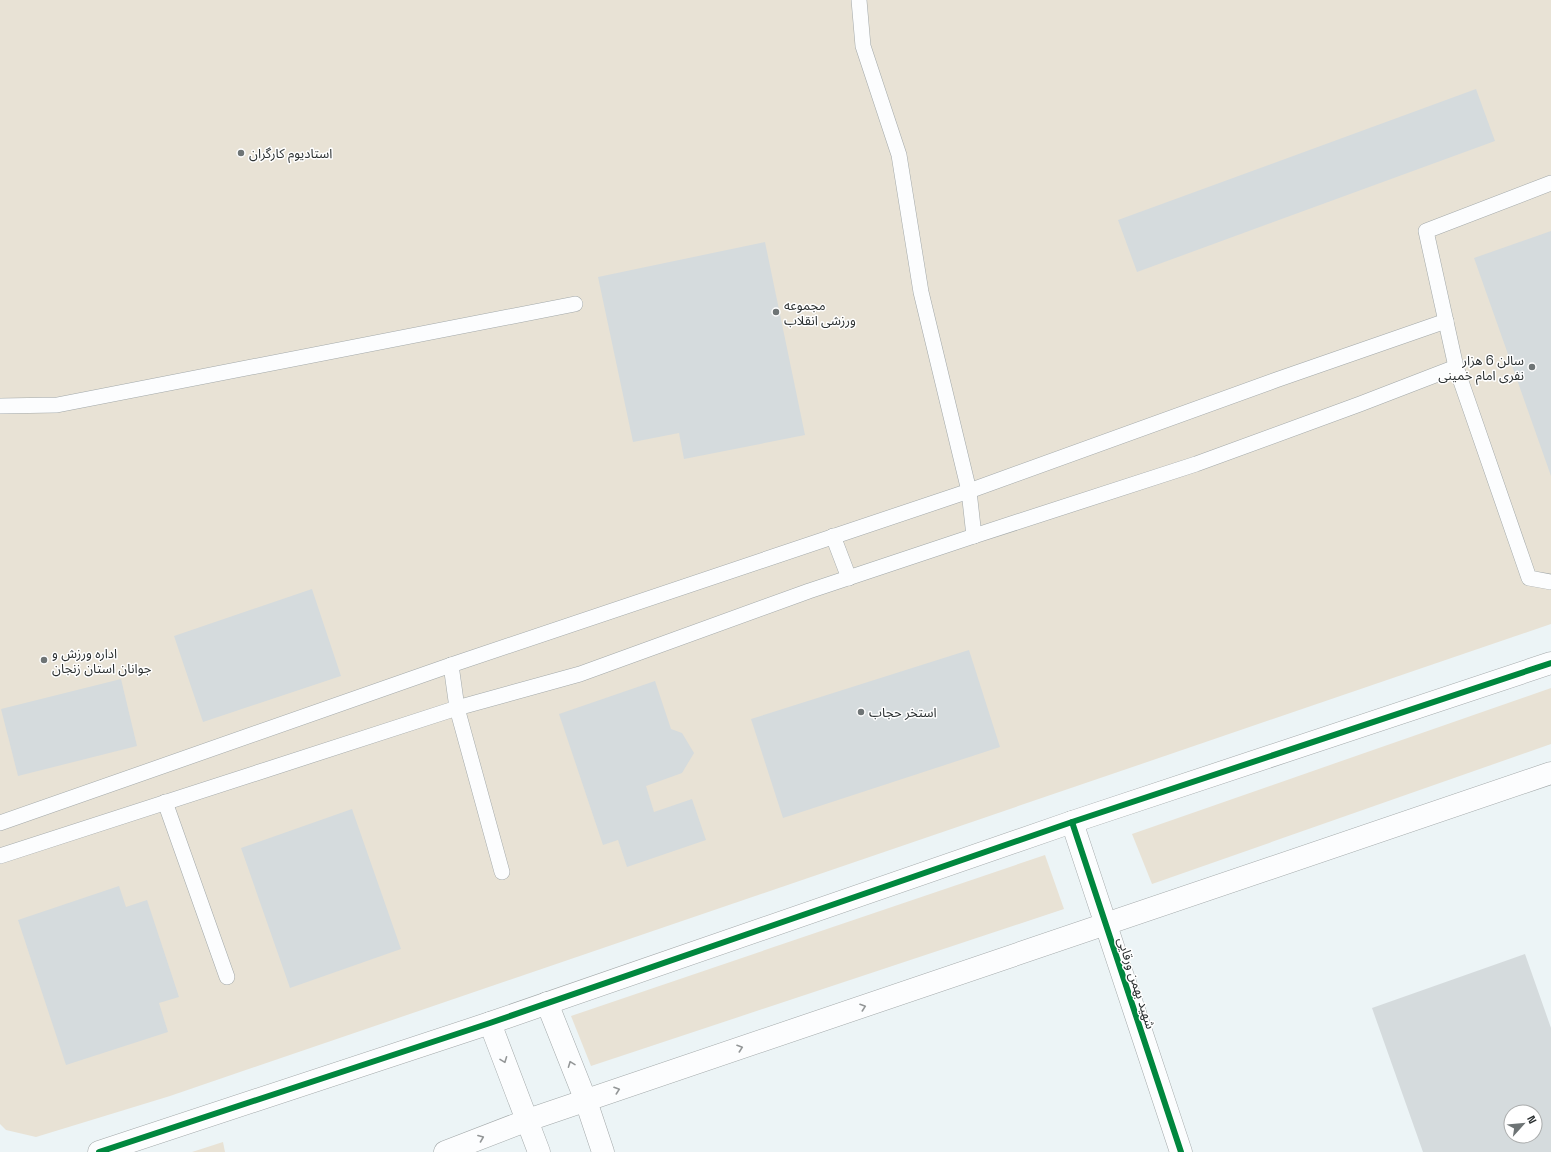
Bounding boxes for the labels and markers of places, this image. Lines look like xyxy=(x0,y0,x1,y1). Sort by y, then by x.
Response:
place label: استادیوم کارگران xyxy=(249,145,332,163)
marker: استادیوم کارگران xyxy=(236,148,246,158)
place label: مجموعه ورزشی انقلاب xyxy=(784,297,856,329)
marker: مجموعه ورزشی انقلاب xyxy=(771,307,781,317)
place label: سالن 6 هزار نفری امام خمینی xyxy=(1438,352,1524,385)
marker: سالن 6 هزار نفری امام خمینی xyxy=(1527,362,1537,372)
place label: اداره ورزش و جوانان استان زنجان xyxy=(52,645,152,677)
marker: اداره ورزش و جوانان استان زنجان xyxy=(39,655,49,665)
place label: استخر حجاب xyxy=(869,704,937,721)
marker: استخر حجاب xyxy=(856,707,866,717)

